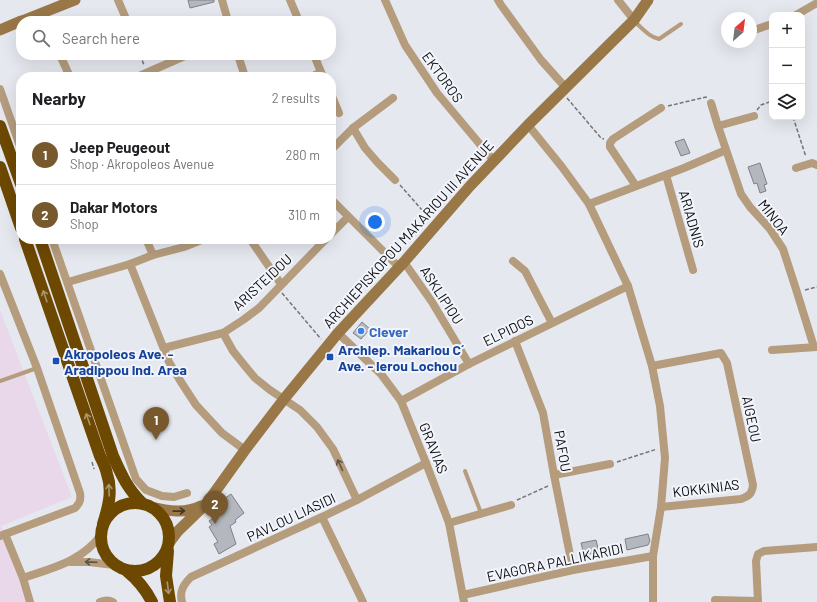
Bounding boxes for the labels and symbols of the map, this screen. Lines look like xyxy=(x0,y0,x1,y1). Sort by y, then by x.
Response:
north arrow xyxy=(721,12,757,48)
street label: EKTOROS xyxy=(419,48,467,106)
street label: ARCHIEPISKOPOU MAKARIOU III AVENUE xyxy=(319,137,497,331)
street label: ARIADNIS xyxy=(676,188,708,250)
street label: MINOA xyxy=(755,196,793,239)
your location xyxy=(365,212,385,232)
street label: ARISTEIDOU xyxy=(229,250,295,314)
street label: ASKLIPIOU xyxy=(417,263,467,327)
one-way arrow xyxy=(41,290,48,303)
street label: ELPIDOS xyxy=(480,311,536,349)
place label: Clever xyxy=(369,323,409,340)
marker: Clever xyxy=(356,326,366,336)
place label: Archiep. Makariou C´ Ave. - Ierou Lochou xyxy=(338,341,464,374)
place label: Akropoleos Ave. - Aradippou Ind. Area xyxy=(64,345,187,378)
marker: Archiep. Makariou C´ Ave. - Ierou Lochou xyxy=(325,352,335,362)
marker: Akropoleos Ave. - Aradippou Ind. Area xyxy=(51,356,61,366)
street label: AIGEOU xyxy=(739,394,765,444)
pin: 1 xyxy=(143,407,169,440)
one-way arrow xyxy=(83,414,91,426)
street label: GRAVIAS xyxy=(416,420,452,476)
street label: PAFOU xyxy=(551,429,575,473)
one-way arrow xyxy=(336,459,343,471)
street label: KOKKINIAS xyxy=(672,475,740,501)
one-way arrow xyxy=(105,484,113,497)
street label: PAVLOU LIASIDI xyxy=(244,489,338,545)
pin: 2 xyxy=(202,491,228,524)
one-way arrow xyxy=(172,507,185,515)
street label: EVAGORA PALLIKARIDI xyxy=(485,539,625,585)
one-way arrow xyxy=(85,558,98,566)
one-way arrow xyxy=(164,581,171,594)

